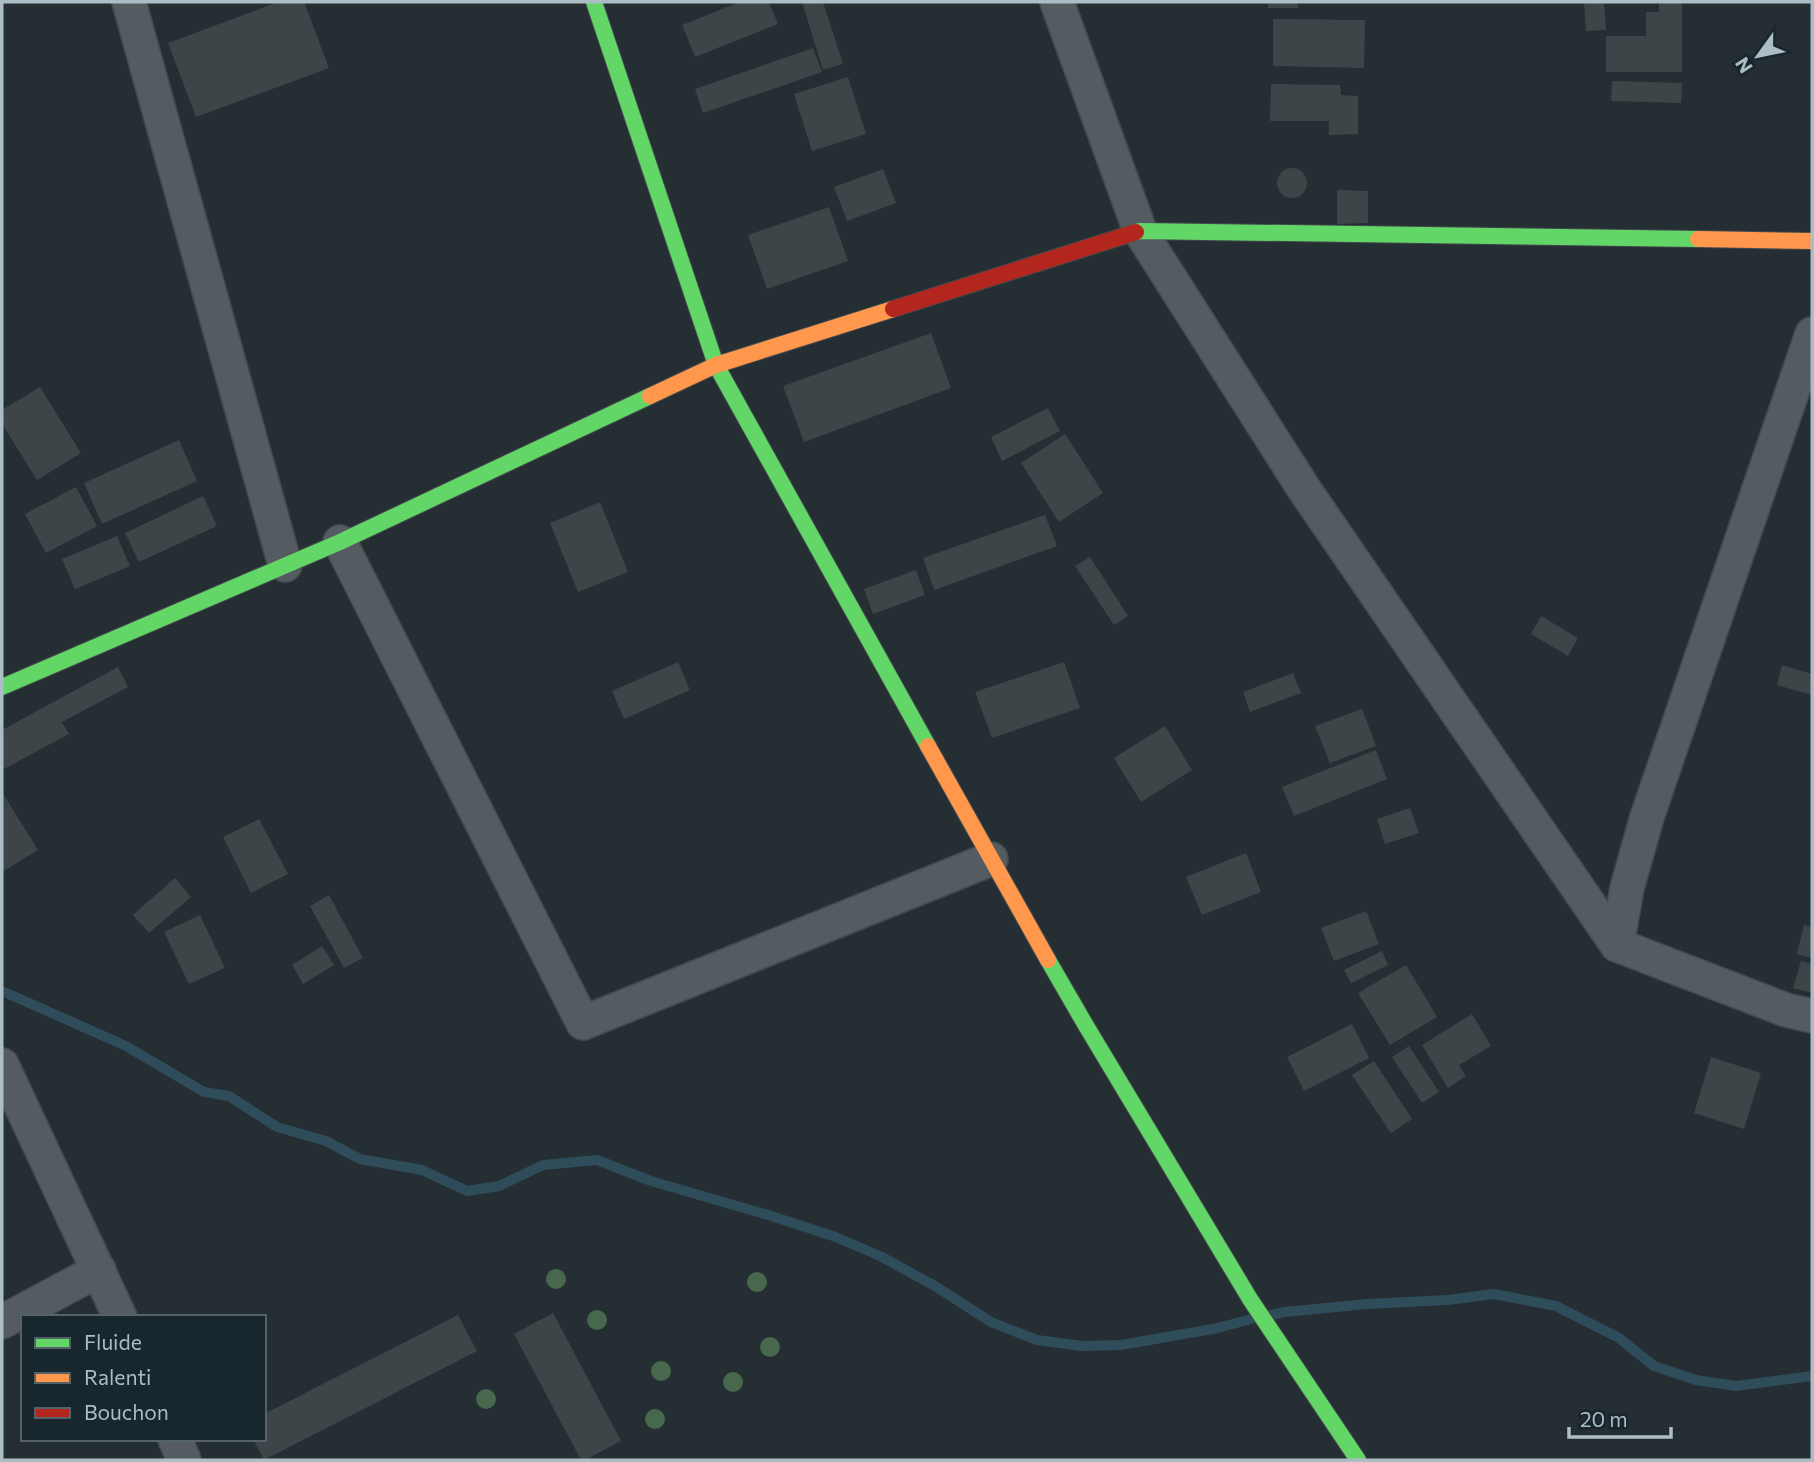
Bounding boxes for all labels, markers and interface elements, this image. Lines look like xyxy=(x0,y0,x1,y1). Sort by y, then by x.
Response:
north arrow xyxy=(1723,21,1793,91)
text: N xyxy=(1730,53,1757,78)
legend xyxy=(21,1315,266,1441)
text: Fluide xyxy=(84,1329,142,1354)
text: Ralenti xyxy=(84,1364,151,1389)
scale bar xyxy=(1569,1396,1671,1440)
text: Bouchon xyxy=(84,1399,169,1424)
text: 20 m xyxy=(1580,1406,1628,1431)

